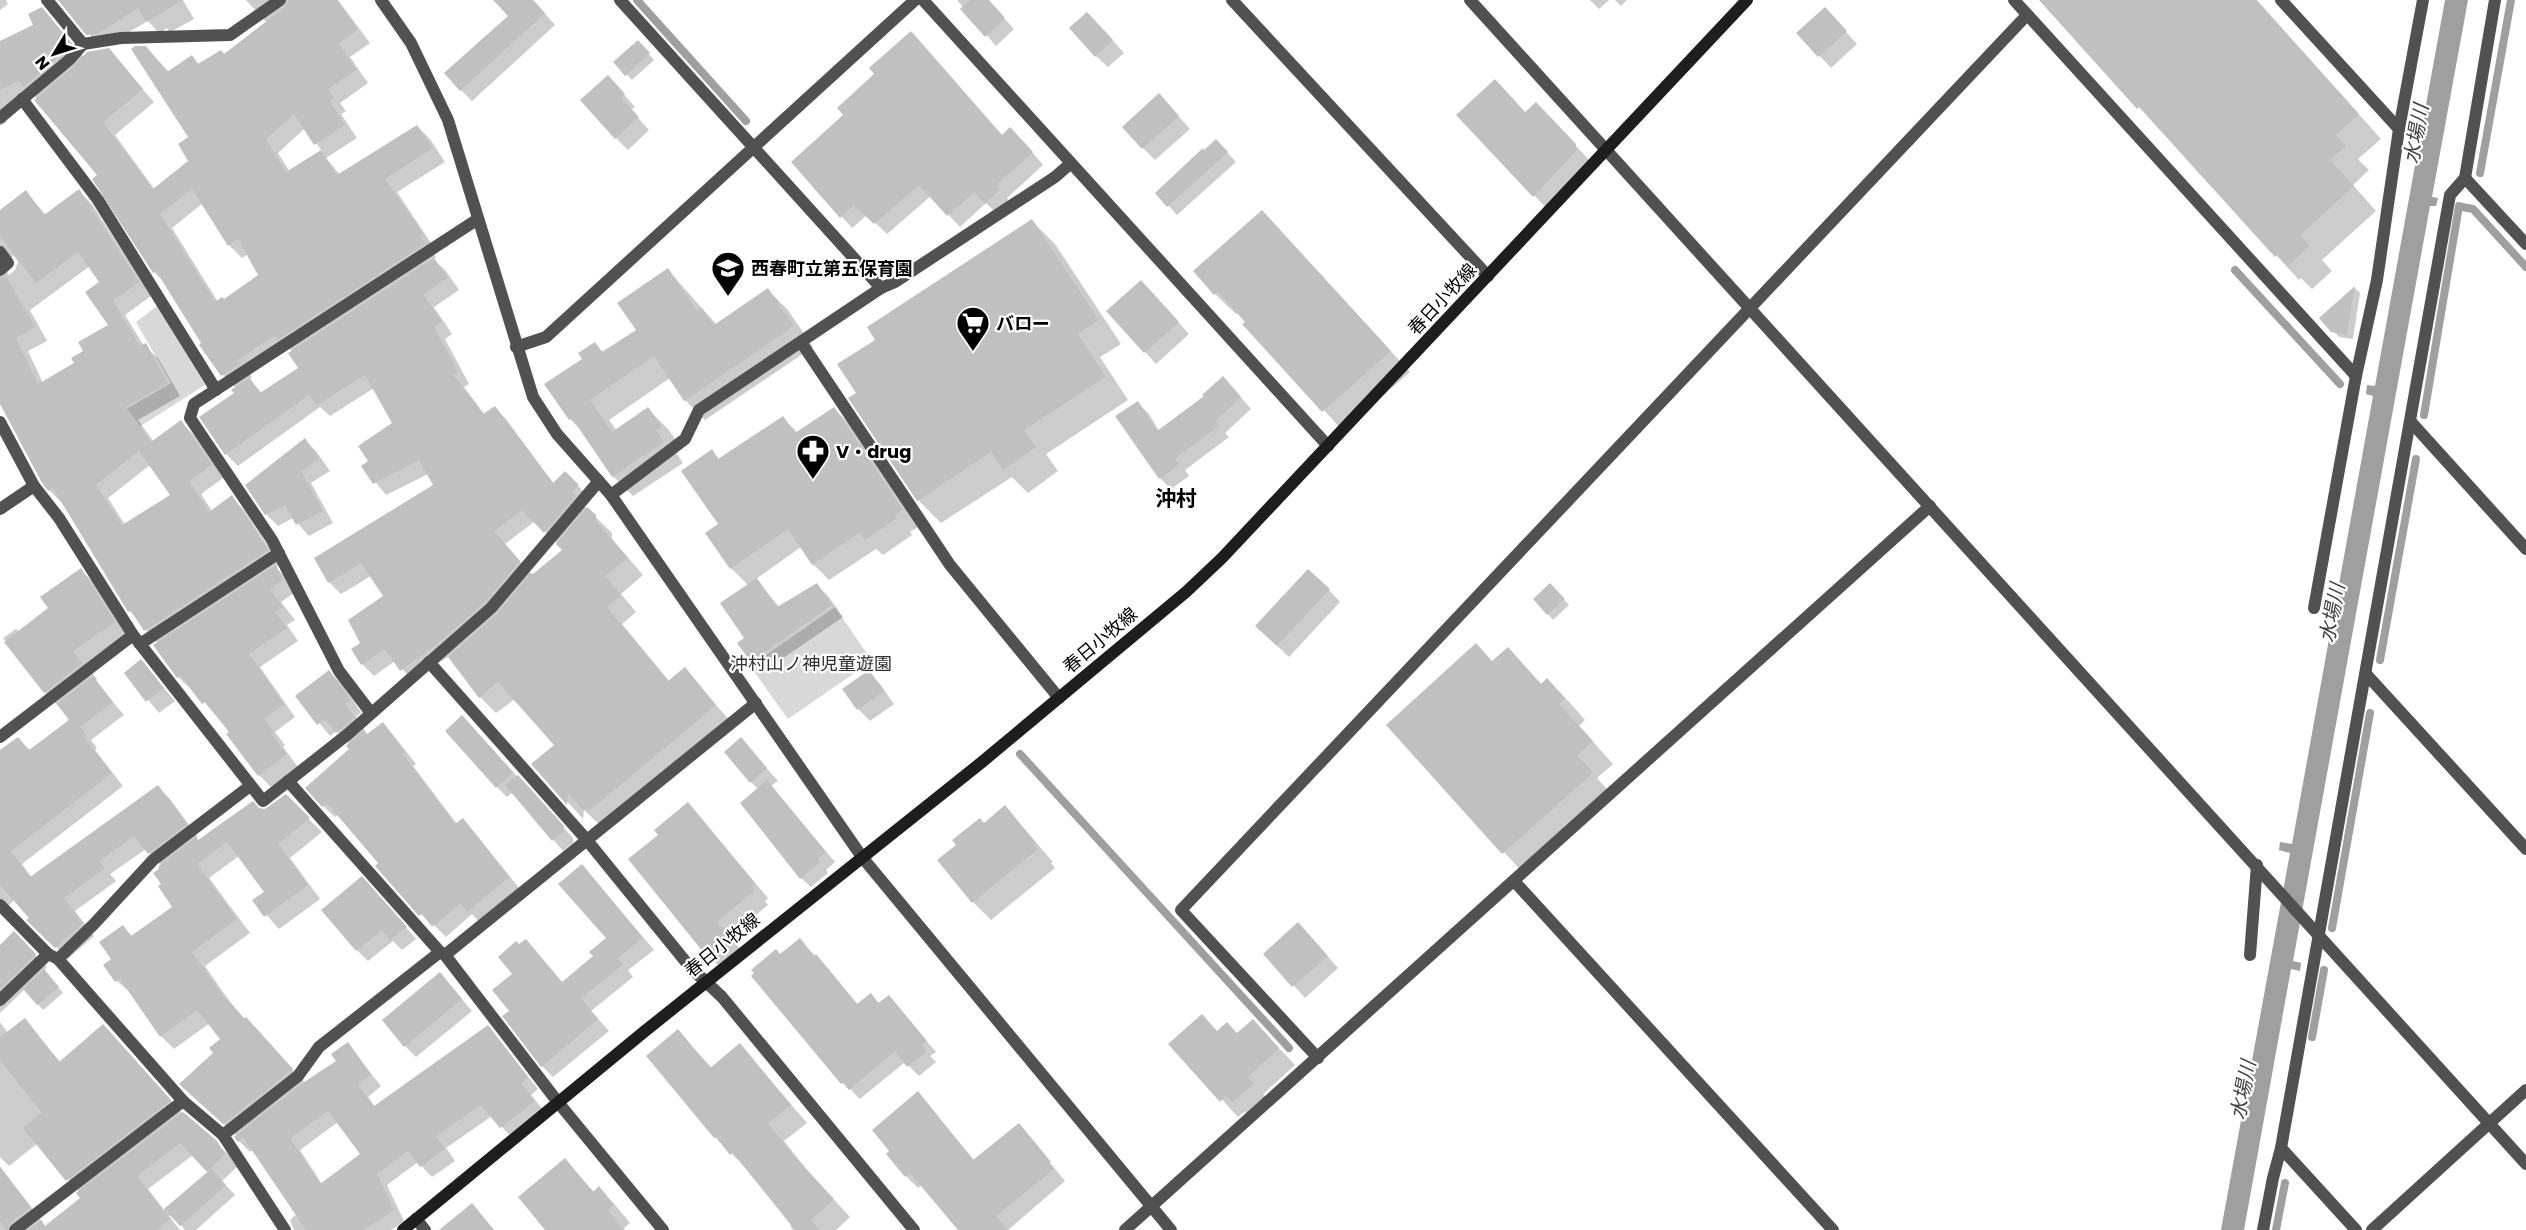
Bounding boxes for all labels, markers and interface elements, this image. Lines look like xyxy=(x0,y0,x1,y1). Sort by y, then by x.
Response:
north arrow xyxy=(24,24,84,84)
text: N xyxy=(30,51,55,75)
water label: 水場川 xyxy=(2397,100,2435,166)
school or university icon: 西春町立第五保育園 xyxy=(710,250,746,297)
place label: 西春町立第五保育園 xyxy=(751,256,913,281)
street label: 春日小牧線 xyxy=(1402,258,1482,340)
supermarket icon: バロー xyxy=(955,305,991,352)
place label: バロー xyxy=(996,311,1050,336)
pharmacy icon: V・drug xyxy=(795,433,831,480)
place label: V・drug xyxy=(836,439,911,464)
district label: 沖村 xyxy=(1155,484,1197,513)
water label: 水場川 xyxy=(2313,579,2352,645)
street label: 春日小牧線 xyxy=(1057,601,1143,679)
park label: 沖村山ノ神児童遊園 xyxy=(730,651,892,676)
street label: 春日小牧線 xyxy=(679,907,765,983)
water label: 水場川 xyxy=(2224,1056,2263,1122)

